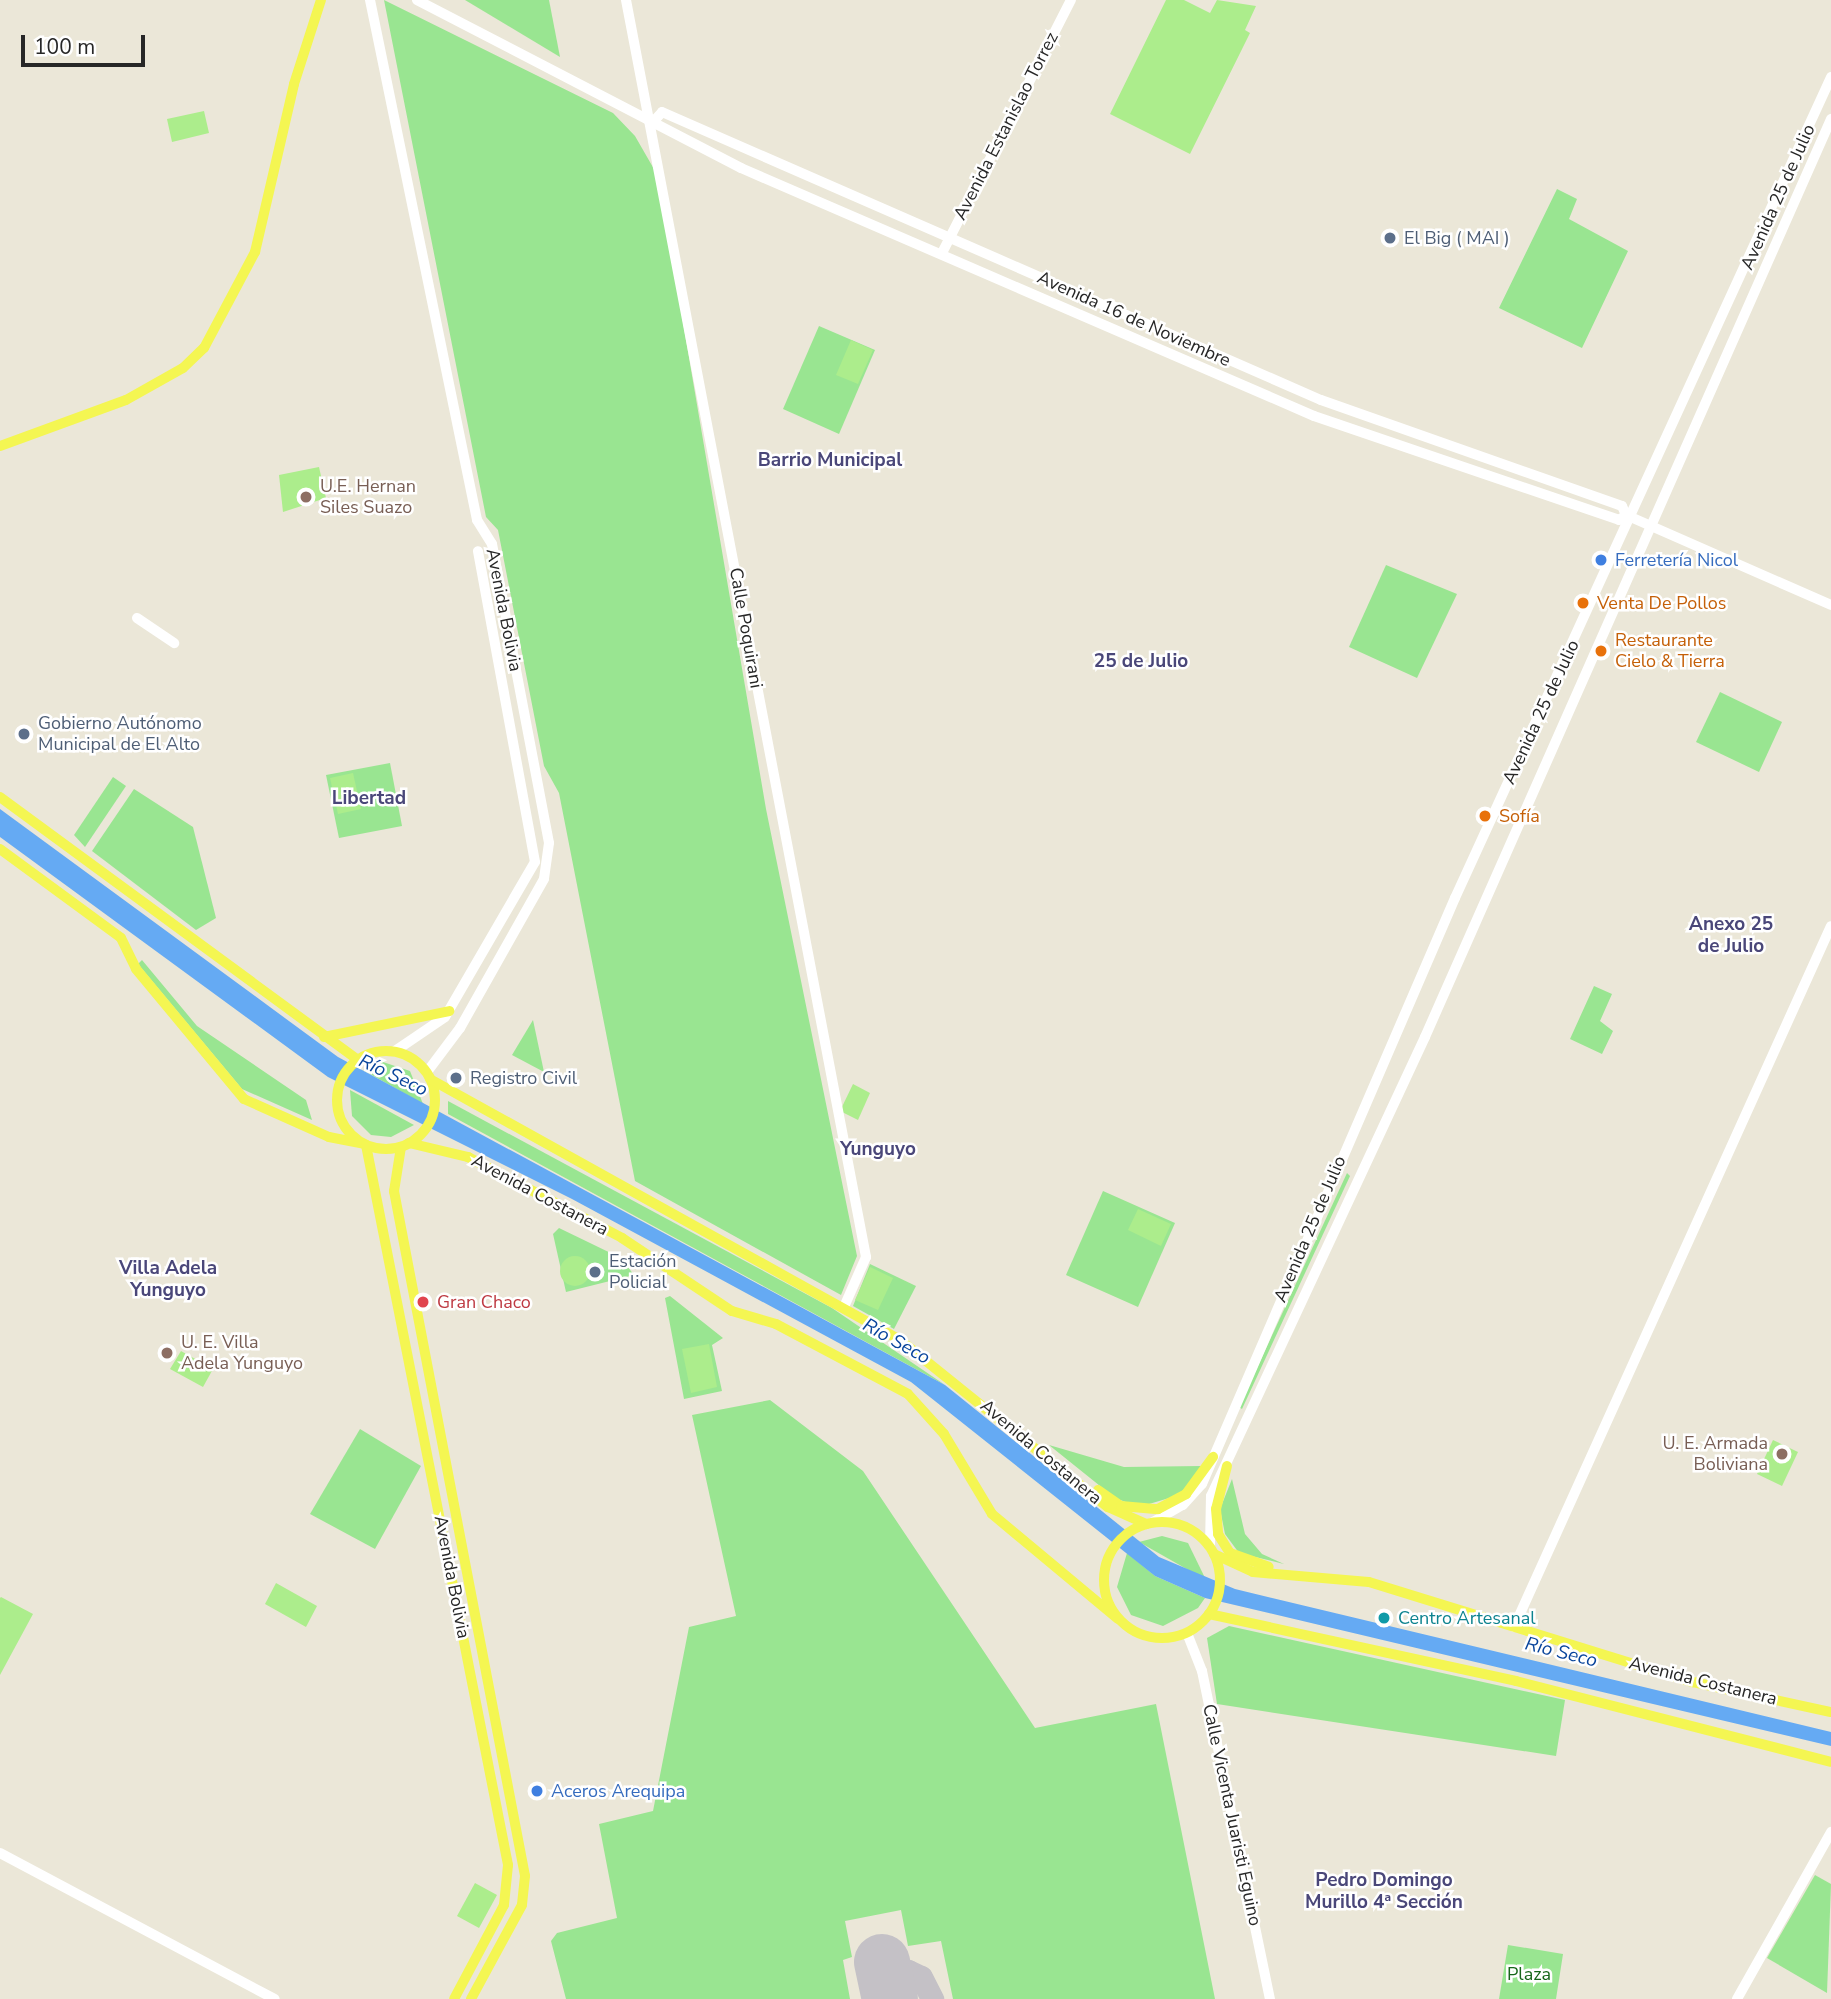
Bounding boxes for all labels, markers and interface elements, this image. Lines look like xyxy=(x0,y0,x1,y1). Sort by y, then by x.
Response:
scale bar xyxy=(24,21,149,65)
street label: Avenida Estanislao Torrez xyxy=(949,28,1063,224)
text: 100 m xyxy=(34,33,95,61)
street label: Avenida 25 de Julio xyxy=(1736,121,1820,273)
place label: El Big ( MAI ) xyxy=(1404,227,1510,249)
marker: El Big ( MAI ) xyxy=(1382,230,1398,246)
street label: Avenida 16 de Noviembre xyxy=(1034,267,1234,371)
district label: Barrio Municipal xyxy=(758,450,902,472)
place label: U.E. Hernan Siles Suazo xyxy=(320,476,416,518)
marker: U.E. Hernan Siles Suazo xyxy=(298,489,314,505)
street label: Avenida Bolivia xyxy=(481,547,527,673)
place label: Ferretería Nicol xyxy=(1615,549,1738,571)
marker: Ferretería Nicol xyxy=(1593,552,1609,568)
street label: Calle Poquirani xyxy=(725,566,767,690)
place label: Venta De Pollos xyxy=(1597,592,1726,614)
marker: Venta De Pollos xyxy=(1575,595,1591,611)
place label: Restaurante Cielo & Tierra xyxy=(1615,630,1725,672)
street label: Avenida 25 de Julio xyxy=(1498,636,1584,788)
marker: Restaurante Cielo & Tierra xyxy=(1593,643,1609,659)
district label: 25 de Julio xyxy=(1094,651,1188,673)
place label: Gobierno Autónomo Municipal de El Alto xyxy=(38,713,202,756)
marker: Gobierno Autónomo Municipal de El Alto xyxy=(16,726,32,742)
district label: Libertad xyxy=(332,788,406,810)
place label: Sofía xyxy=(1499,805,1540,827)
marker: Sofía xyxy=(1477,808,1493,824)
district label: Anexo 25 de Julio xyxy=(1689,914,1773,958)
water label: Río Seco xyxy=(355,1050,431,1102)
place label: Registro Civil xyxy=(470,1067,577,1089)
marker: Registro Civil xyxy=(448,1070,464,1086)
district label: Yunguyo xyxy=(840,1139,916,1161)
street label: Avenida Costanera xyxy=(468,1150,612,1240)
street label: Avenida 25 de Julio xyxy=(1269,1153,1351,1305)
place label: Estación Policial xyxy=(609,1251,677,1294)
district label: Villa Adela Yunguyo xyxy=(119,1258,217,1302)
marker: Estación Policial xyxy=(587,1264,603,1280)
place label: Gran Chaco xyxy=(437,1291,531,1313)
marker: Gran Chaco xyxy=(415,1294,431,1310)
water label: Río Seco xyxy=(858,1314,934,1370)
place label: U. E. Villa Adela Yunguyo xyxy=(181,1332,303,1374)
marker: U. E. Villa Adela Yunguyo xyxy=(159,1345,175,1361)
street label: Avenida Costanera xyxy=(976,1395,1106,1509)
place label: U. E. Armada Boliviana xyxy=(1663,1433,1768,1476)
marker: U. E. Armada Boliviana xyxy=(1774,1446,1790,1462)
street label: Avenida Bolivia xyxy=(429,1514,475,1640)
place label: Centro Artesanal xyxy=(1398,1607,1536,1629)
marker: Centro Artesanal xyxy=(1376,1610,1392,1626)
water label: Río Seco xyxy=(1523,1633,1599,1673)
street label: Avenida Costanera xyxy=(1627,1652,1779,1710)
street label: Calle Vicenta Juaristi Eguino xyxy=(1198,1702,1266,1928)
place label: Aceros Arequipa xyxy=(551,1780,685,1802)
marker: Aceros Arequipa xyxy=(529,1783,545,1799)
district label: Pedro Domingo Murillo 4ª Sección xyxy=(1305,1870,1463,1914)
park label: Plaza xyxy=(1507,1963,1551,1985)

